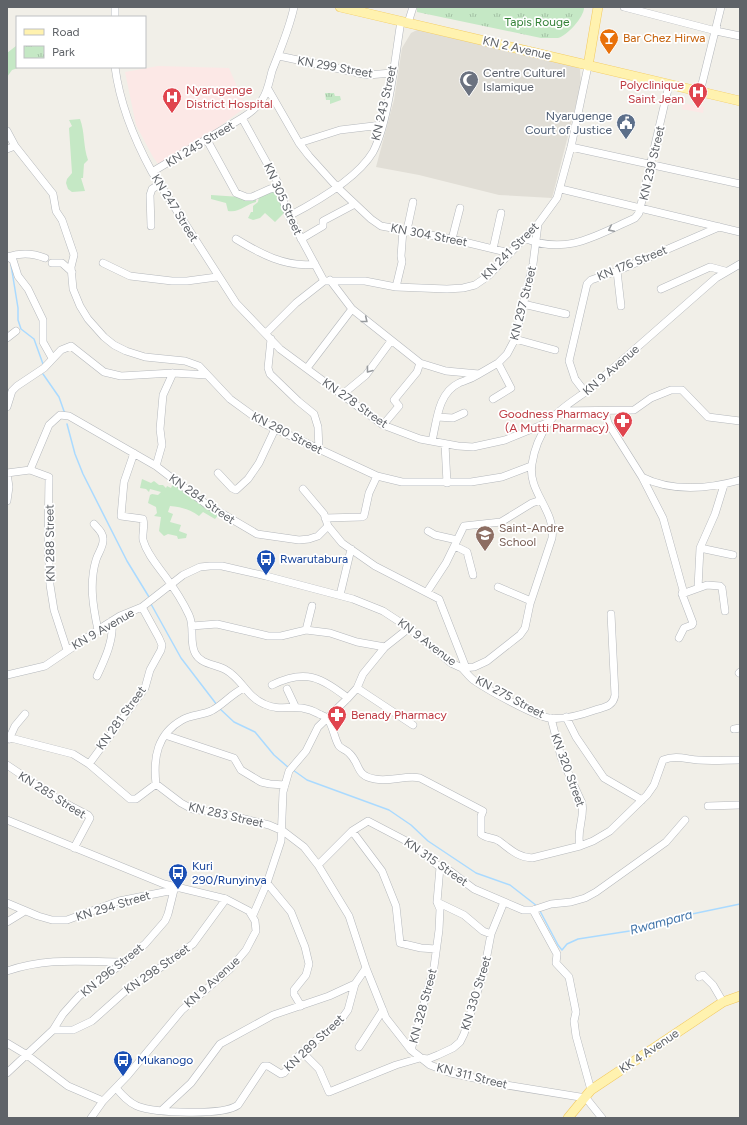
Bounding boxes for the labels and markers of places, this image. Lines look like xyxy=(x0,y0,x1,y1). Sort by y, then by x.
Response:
bar icon: Bar Chez Hirwa xyxy=(598,27,620,55)
place label: Bar Chez Hirwa xyxy=(623,31,705,45)
place label: Centre Culturel Islamique xyxy=(483,66,565,94)
mosque icon: Centre Culturel Islamique xyxy=(458,69,480,97)
place label: Polyclinique Saint Jean xyxy=(620,78,684,106)
hospital icon: Polyclinique Saint Jean xyxy=(687,81,709,109)
place label: Nyarugenge District Hospital xyxy=(186,83,273,111)
hospital icon: Nyarugenge District Hospital xyxy=(161,86,183,114)
place label: Nyarugenge Court of Justice xyxy=(525,109,612,137)
public building icon: Nyarugenge Court of Justice xyxy=(615,112,637,140)
place label: Goodness Pharmacy (A Mutti Pharmacy) xyxy=(499,407,610,435)
pharmacy icon: Goodness Pharmacy (A Mutti Pharmacy) xyxy=(612,410,634,438)
place label: Saint-Andre School xyxy=(499,521,564,549)
school or university icon: Saint-Andre School xyxy=(474,524,496,552)
bus stop icon: Rwarutabura xyxy=(255,548,277,576)
place label: Rwarutabura xyxy=(280,552,348,566)
pharmacy icon: Benady Pharmacy xyxy=(326,704,348,732)
place label: Benady Pharmacy xyxy=(351,708,447,722)
place label: Kuri 290/Runyinya xyxy=(192,859,267,887)
bus stop icon: Kuri 290/Runyinya xyxy=(167,862,189,890)
bus stop icon: Mukanogo xyxy=(112,1049,134,1077)
place label: Mukanogo xyxy=(137,1053,193,1067)

